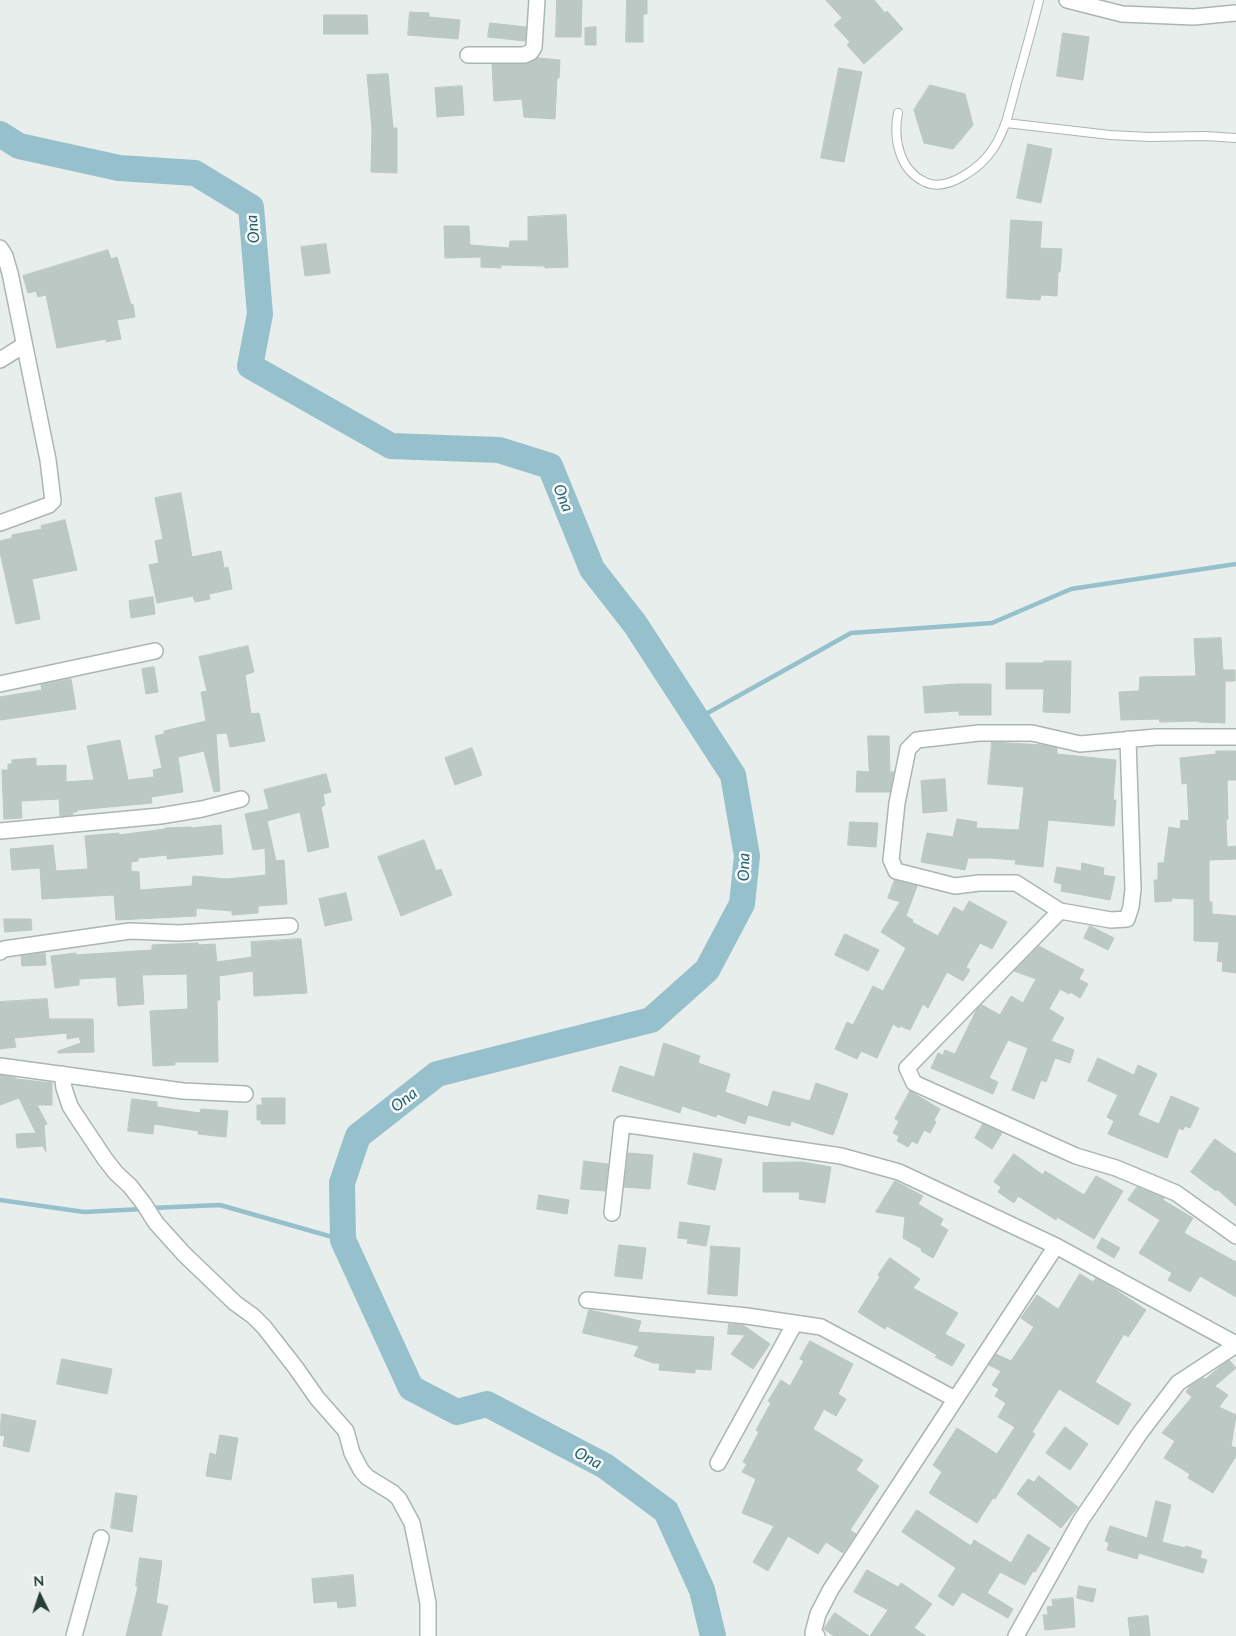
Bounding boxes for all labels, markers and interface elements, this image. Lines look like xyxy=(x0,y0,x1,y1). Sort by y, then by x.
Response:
water label: Ona xyxy=(242,214,264,244)
water label: Ona xyxy=(549,481,577,515)
water label: Ona xyxy=(734,852,754,882)
water label: Ona xyxy=(387,1084,421,1116)
water label: Ona xyxy=(571,1443,605,1473)
north arrow xyxy=(15,1571,65,1621)
text: N xyxy=(33,1572,45,1589)

